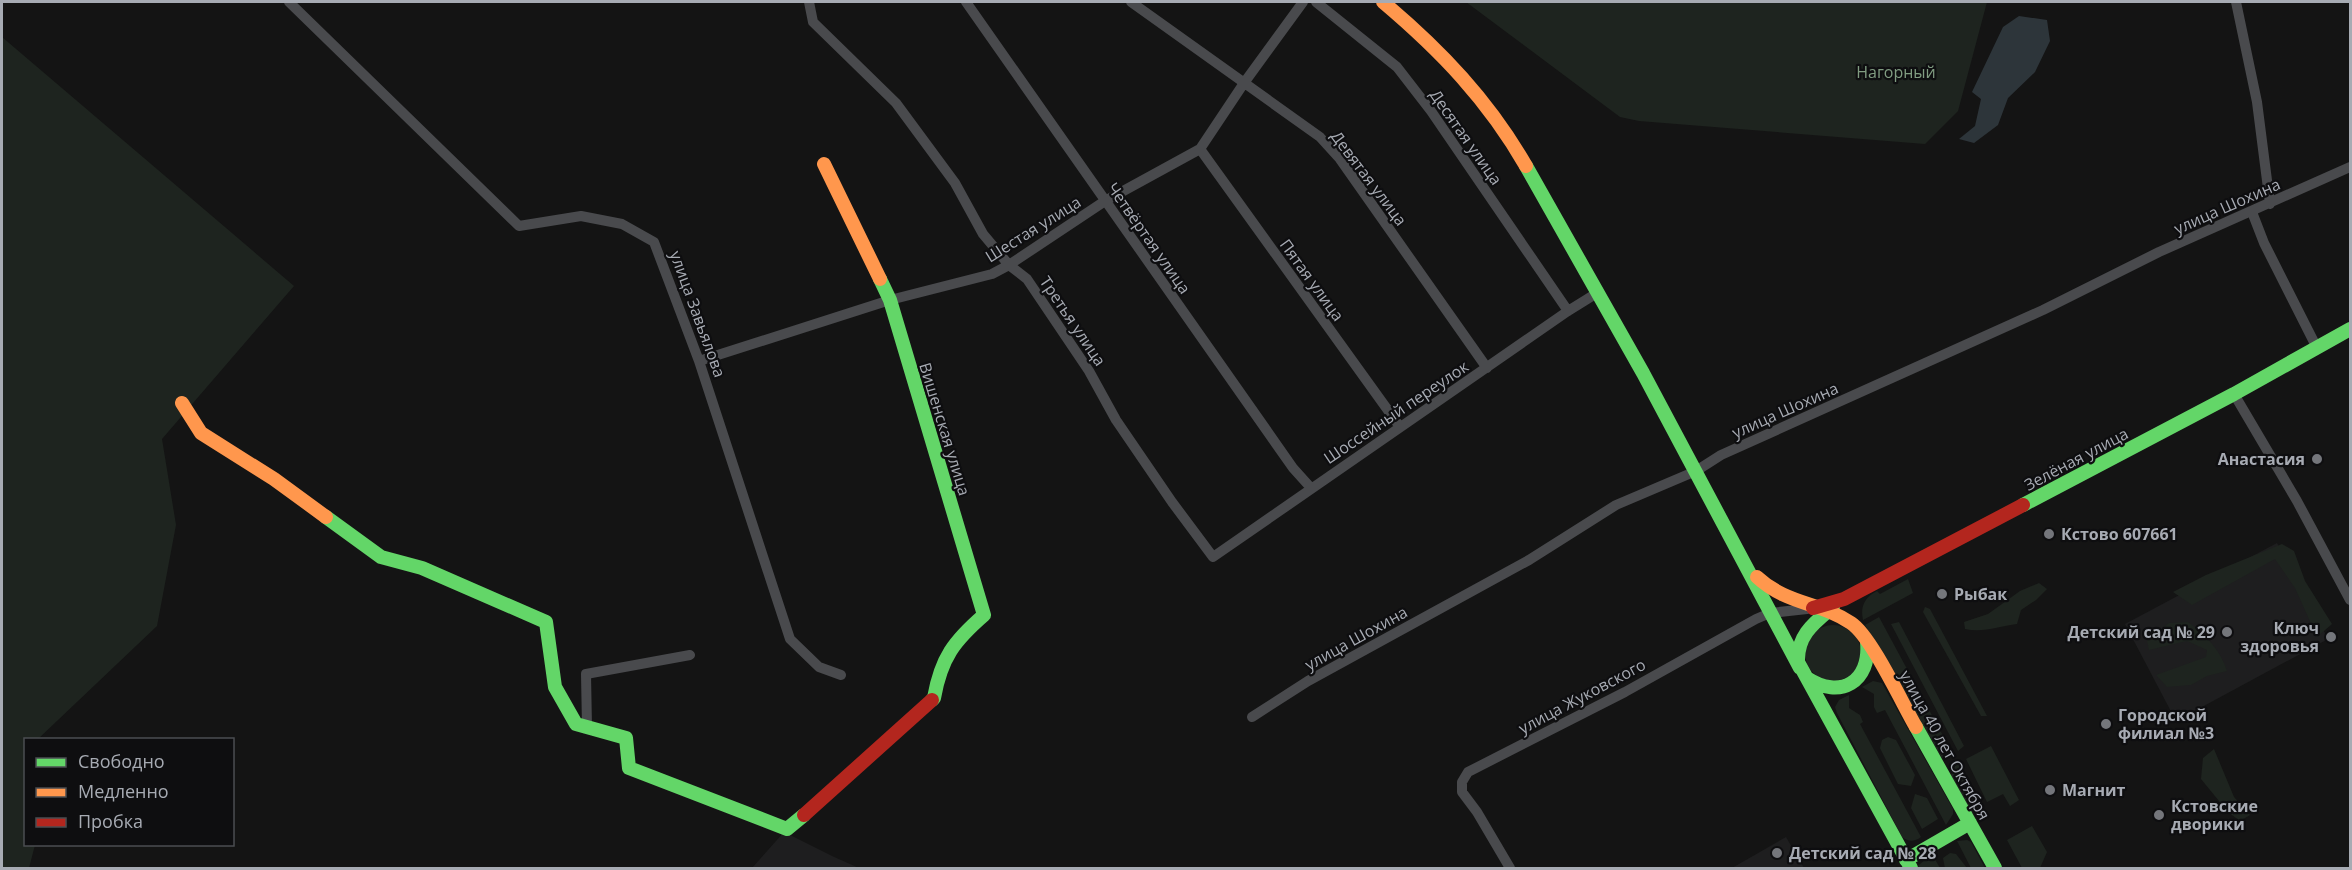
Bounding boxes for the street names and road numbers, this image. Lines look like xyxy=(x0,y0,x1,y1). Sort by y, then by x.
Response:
street label: Десятая улица xyxy=(1425,85,1507,189)
street label: Девятая улица xyxy=(1326,126,1412,230)
street label: улица Шохина xyxy=(2170,173,2284,239)
street label: Четвёртая улица xyxy=(1102,178,1196,298)
street label: Шестая улица xyxy=(981,191,1085,267)
street label: Пятая улица xyxy=(1275,235,1349,325)
street label: улица Завьялова xyxy=(665,248,731,380)
street label: Третья улица xyxy=(1035,272,1111,370)
street label: Шоссейный переулок xyxy=(1319,355,1473,469)
street label: Вишенская улица xyxy=(914,360,976,498)
street label: улица Шохина xyxy=(1728,377,1842,443)
street label: Зелёная улица xyxy=(2020,422,2132,496)
street label: улица Шохина xyxy=(1301,601,1411,675)
street label: улица Жуковского xyxy=(1515,653,1649,739)
street label: улица 40 лет Октября xyxy=(1895,666,1995,824)

